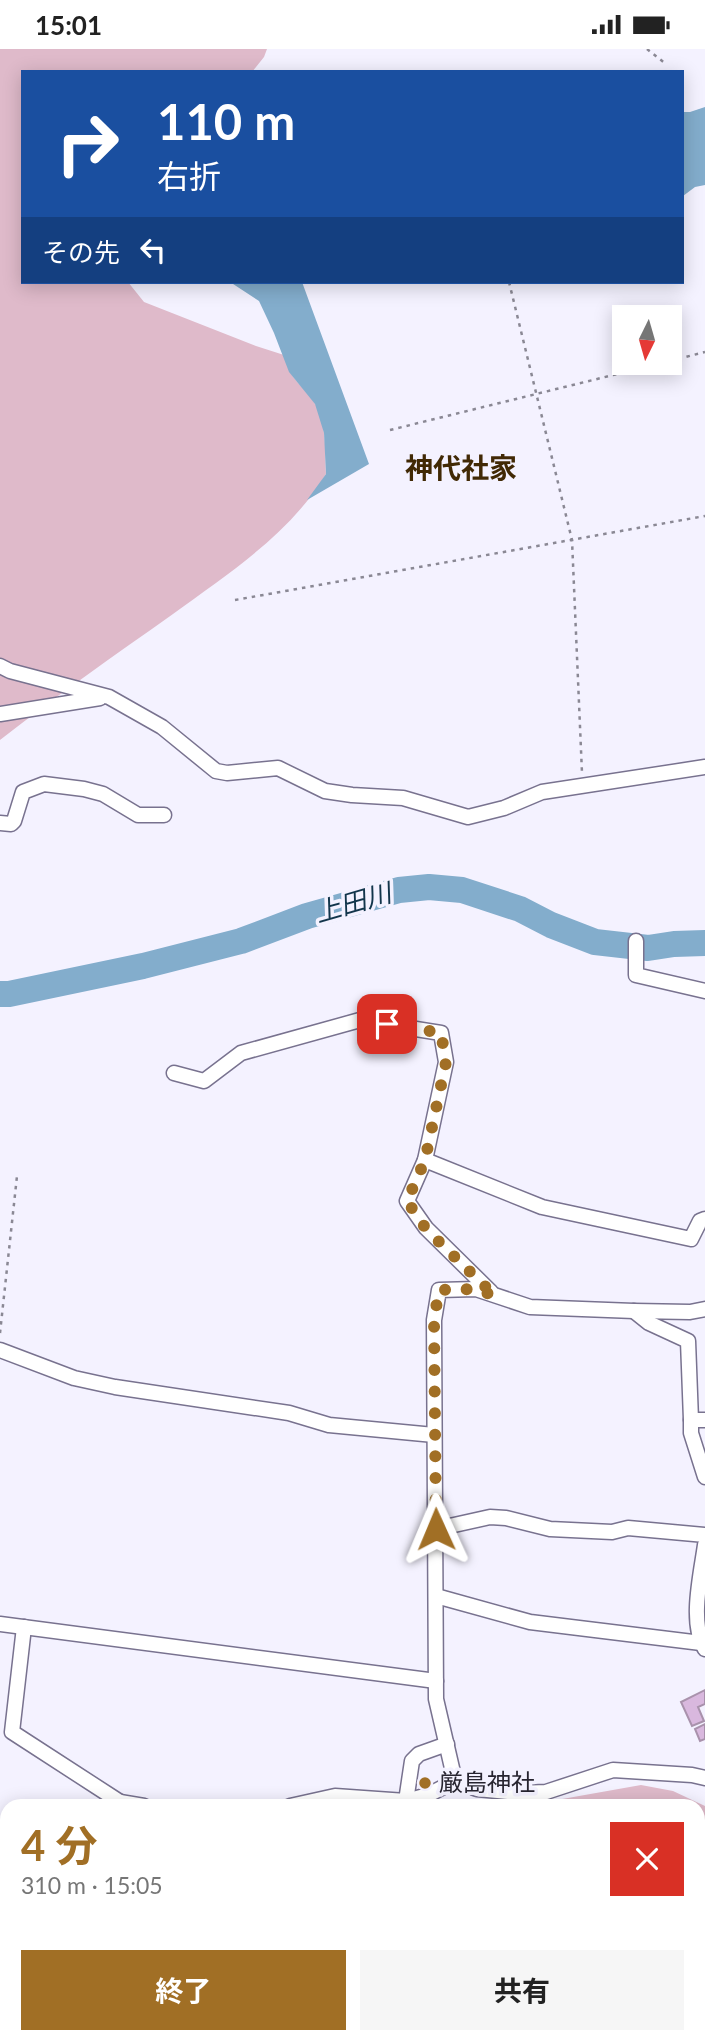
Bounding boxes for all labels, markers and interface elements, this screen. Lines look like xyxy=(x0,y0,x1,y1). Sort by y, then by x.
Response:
text: 15:01 xyxy=(35,9,102,41)
text: 110 m xyxy=(157,92,295,150)
icon: right xyxy=(42,98,133,189)
text: 右折 xyxy=(157,156,221,195)
icon: left xyxy=(134,231,172,269)
text: その先 xyxy=(42,236,120,268)
north arrow xyxy=(612,305,682,375)
map controls xyxy=(612,305,682,375)
district label: 神代社家 xyxy=(405,450,517,484)
water label: 上田川 xyxy=(311,875,398,928)
pin xyxy=(357,994,417,1054)
icon: arrive xyxy=(368,1005,406,1043)
position arrow xyxy=(399,1492,473,1566)
place label: 厳島神社 xyxy=(439,1767,535,1796)
marker: 厳島神社 xyxy=(417,1775,433,1791)
text: 4 分 xyxy=(21,1820,98,1870)
button: close xyxy=(610,1822,684,1896)
text: 310 m · 15:05 xyxy=(21,1871,163,1899)
button: 終了 xyxy=(21,1950,346,2030)
button: 共有 xyxy=(360,1950,684,2030)

